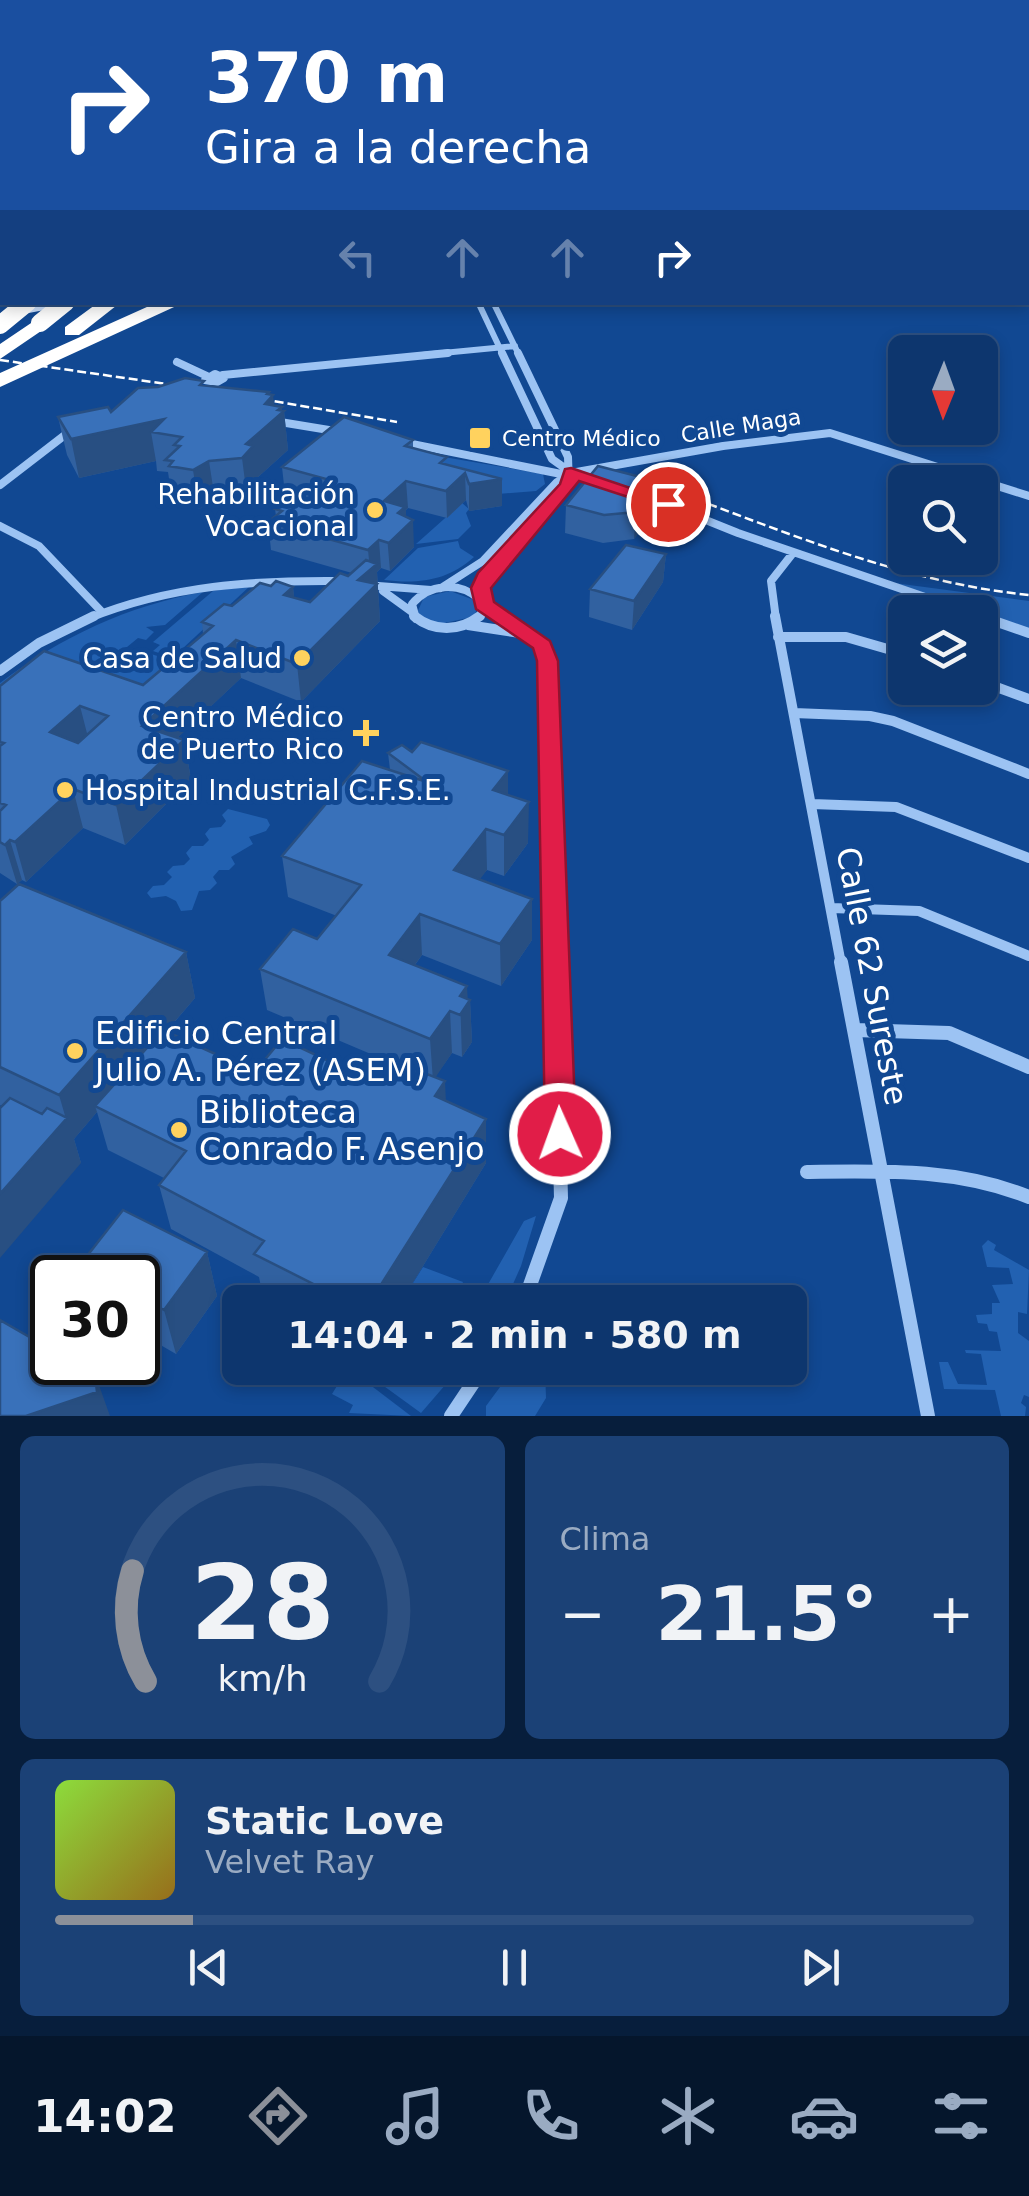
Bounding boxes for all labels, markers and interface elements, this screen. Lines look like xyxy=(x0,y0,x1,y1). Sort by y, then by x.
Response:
text: 370 m xyxy=(205,37,448,119)
icon: right xyxy=(40,40,170,170)
text: Gira a la derecha xyxy=(205,121,591,174)
icon: left xyxy=(330,230,385,285)
icon: ahead xyxy=(435,230,490,285)
icon: ahead xyxy=(540,230,595,285)
icon: right xyxy=(645,230,700,285)
north arrow xyxy=(888,335,998,445)
map controls xyxy=(888,335,998,705)
street label: Calle Maga xyxy=(679,404,803,448)
marker: Centro Médico xyxy=(467,425,493,451)
place label: Centro Médico xyxy=(502,426,661,451)
pin xyxy=(626,462,711,547)
button: search xyxy=(888,465,998,575)
icon: arrive xyxy=(641,477,696,532)
place label: Rehabilitación Vocacional xyxy=(157,478,355,543)
marker: Rehabilitación Vocacional xyxy=(364,499,386,521)
button: layers xyxy=(888,595,998,705)
place label: Casa de Salud xyxy=(83,642,282,675)
marker: Casa de Salud xyxy=(291,647,313,669)
place label: Centro Médico de Puerto Rico xyxy=(140,701,344,766)
marker: Centro Médico de Puerto Rico xyxy=(353,720,379,746)
place label: Hospital Industrial C.F.S.E. xyxy=(85,774,451,807)
marker: Hospital Industrial C.F.S.E. xyxy=(54,779,76,801)
street label: Calle 62 Sureste xyxy=(828,844,916,1108)
place label: Edificio Central Julio A. Pérez (ASEM) xyxy=(93,1014,426,1089)
marker: Edificio Central Julio A. Pérez (ASEM) xyxy=(64,1040,86,1062)
position arrow xyxy=(508,1082,612,1186)
place label: Biblioteca Conrado F. Asenjo xyxy=(199,1093,485,1168)
marker: Biblioteca Conrado F. Asenjo xyxy=(168,1119,190,1141)
speed limit sign: 30 xyxy=(30,1255,160,1385)
text: 14:04 · 2 min · 580 m xyxy=(287,1313,742,1357)
text: Clima xyxy=(560,1520,650,1558)
text: 28 xyxy=(190,1542,335,1664)
text: 21.5° xyxy=(655,1570,878,1658)
text: − xyxy=(560,1582,606,1646)
text: + xyxy=(928,1582,974,1646)
text: km/h xyxy=(217,1658,307,1699)
text: Static Love xyxy=(205,1799,444,1843)
text: Velvet Ray xyxy=(205,1843,374,1881)
icon: previous xyxy=(181,1940,236,1995)
icon: pause xyxy=(487,1940,542,1995)
icon: next xyxy=(793,1940,848,1995)
icon: directions xyxy=(243,2081,313,2151)
icon: music xyxy=(380,2081,450,2151)
icon: phone xyxy=(516,2081,586,2151)
icon: climate xyxy=(653,2081,723,2151)
icon: car xyxy=(789,2081,859,2151)
icon: filters xyxy=(926,2081,996,2151)
text: 14:02 xyxy=(33,2090,177,2143)

